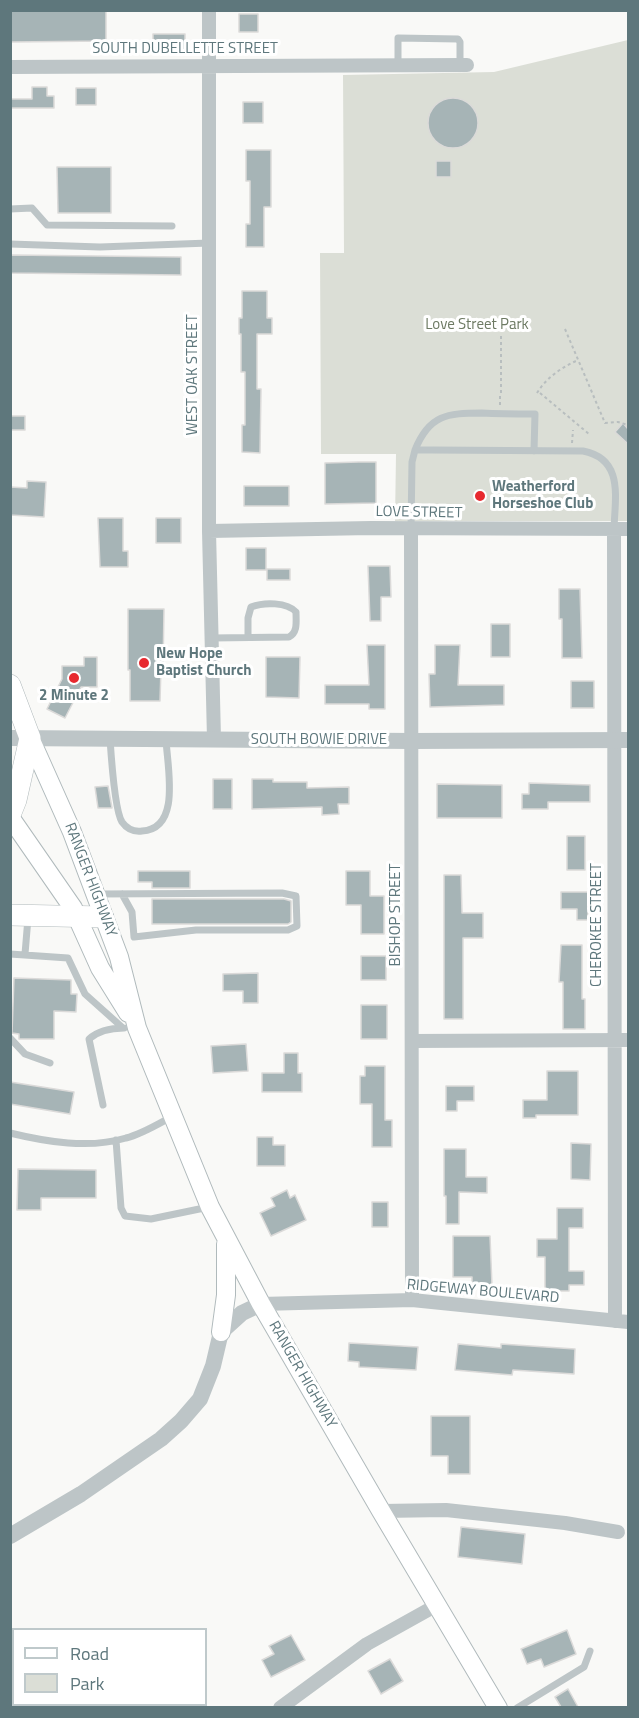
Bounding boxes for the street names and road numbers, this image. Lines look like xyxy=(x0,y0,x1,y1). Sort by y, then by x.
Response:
street label: SOUTH DUBELLETTE STREET xyxy=(92,40,278,58)
street label: WEST OAK STREET xyxy=(184,314,202,436)
street label: LOVE STREET xyxy=(376,503,462,523)
street label: SOUTH BOWIE DRIVE xyxy=(251,731,387,749)
street label: RANGER HIGHWAY xyxy=(60,820,120,940)
street label: BISHOP STREET xyxy=(387,863,405,967)
street label: CHEROKEE STREET xyxy=(588,863,606,987)
street label: RIDGEWAY BOULEVARD xyxy=(406,1276,560,1308)
street label: RANGER HIGHWAY xyxy=(264,1318,340,1432)

